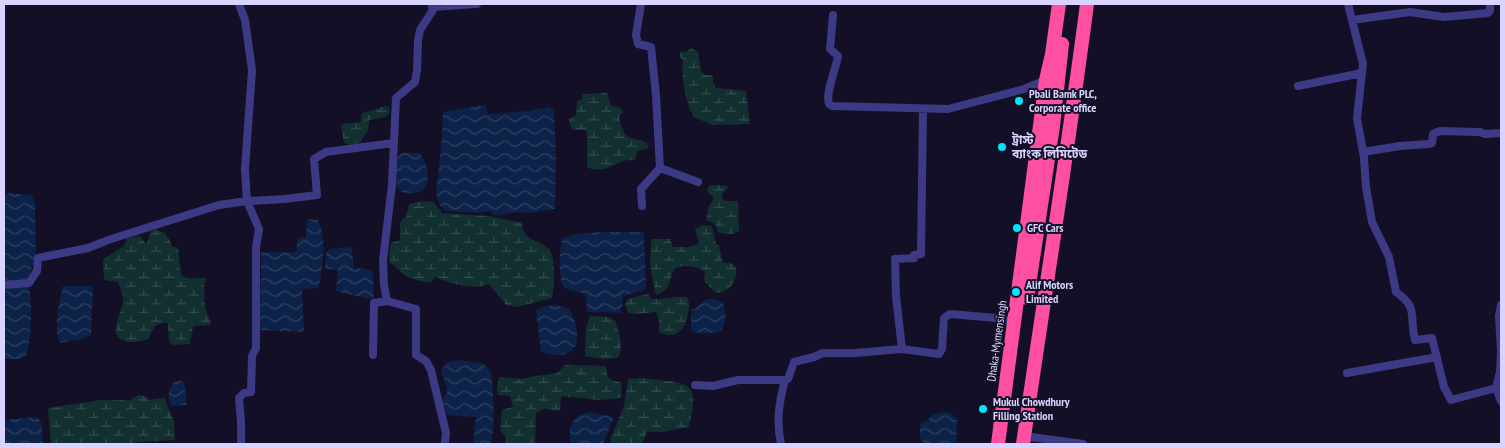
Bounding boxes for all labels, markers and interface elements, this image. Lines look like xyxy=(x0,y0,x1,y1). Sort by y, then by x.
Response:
place label: Pbali Bamk PLC, Corporate office xyxy=(1029,86,1097,115)
marker: Pbali Bamk PLC, Corporate office xyxy=(1013,95,1025,107)
place label: ট্রাস্ট ব্যাংক লিমিটেড xyxy=(1011,132,1087,161)
marker: ট্রাস্ট ব্যাংক লিমিটেড xyxy=(996,141,1008,153)
place label: GFC Cars xyxy=(1027,220,1064,235)
marker: GFC Cars xyxy=(1011,222,1023,234)
place label: Alif Motors Limited xyxy=(1025,277,1073,306)
marker: Alif Motors Limited xyxy=(1010,286,1022,298)
street label: Dhaka-Mymensingh xyxy=(983,299,1010,383)
place label: Mukul Chowdhury Filling Station xyxy=(993,394,1070,423)
marker: Mukul Chowdhury Filling Station xyxy=(977,403,989,415)

